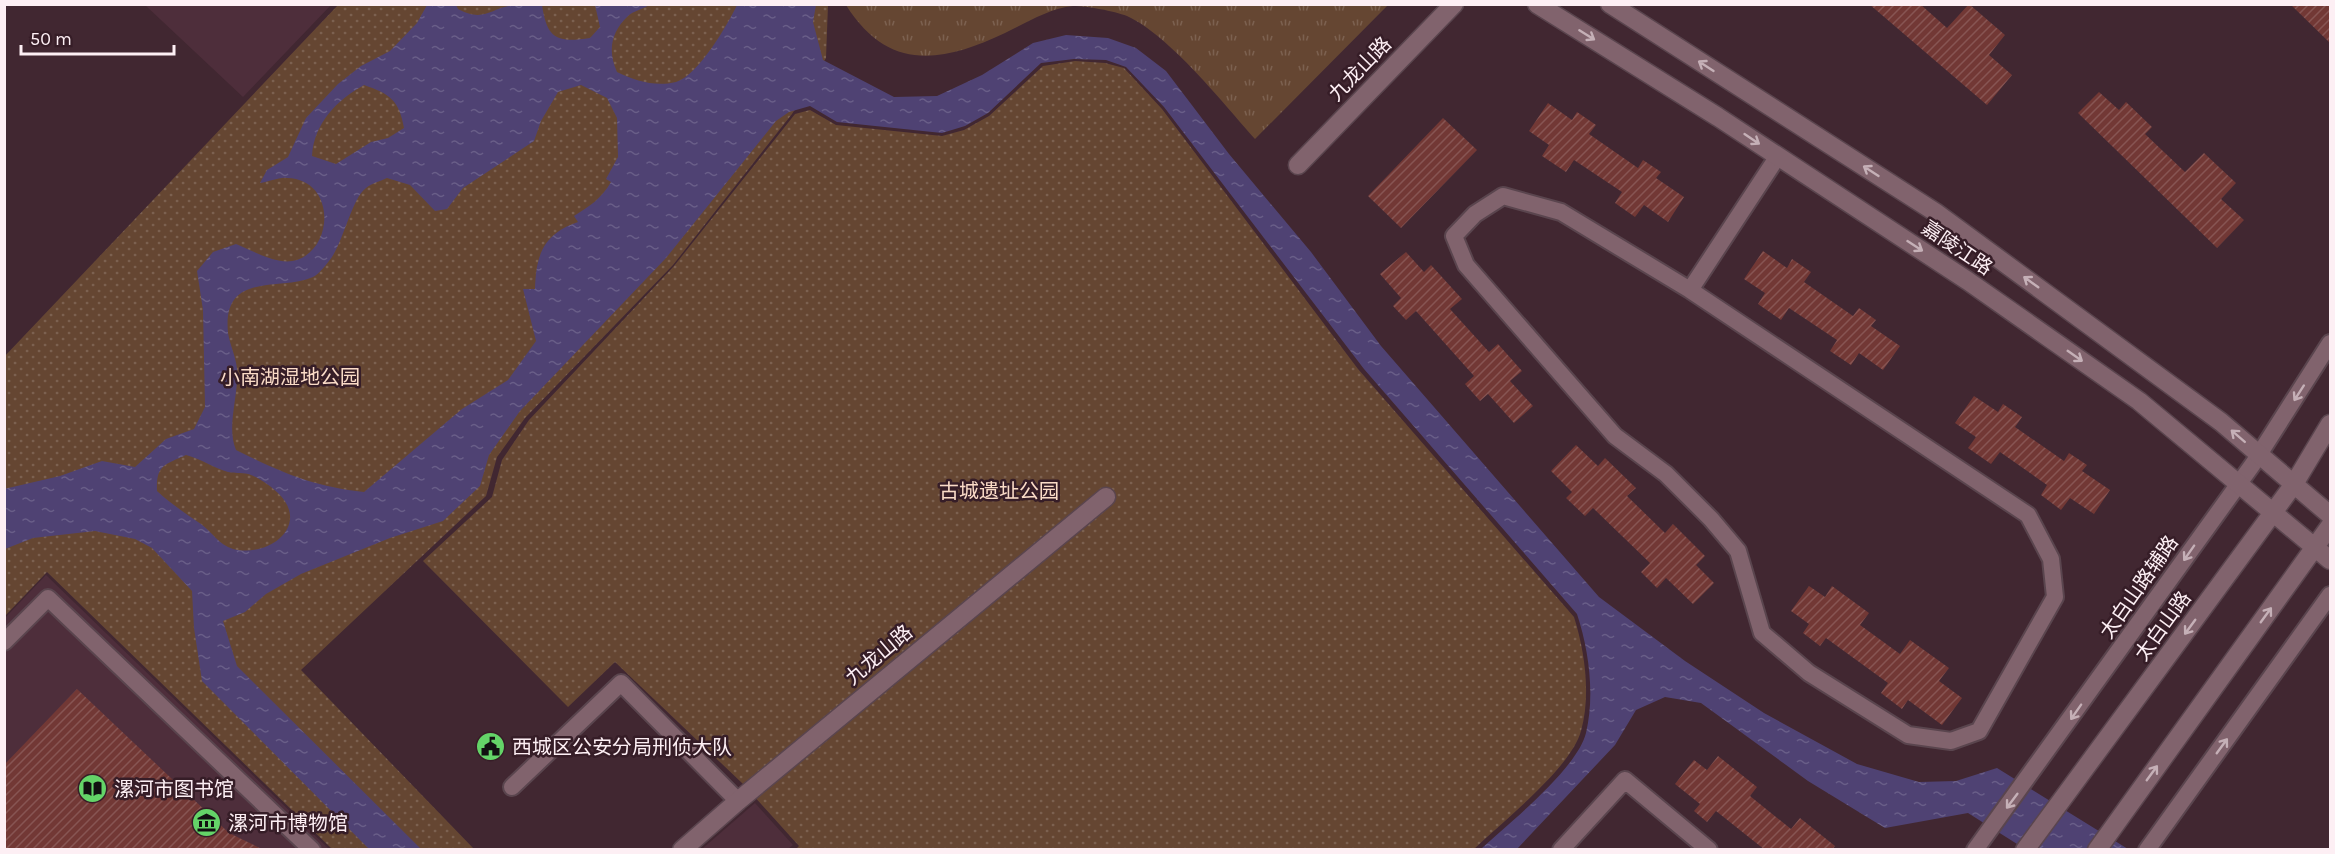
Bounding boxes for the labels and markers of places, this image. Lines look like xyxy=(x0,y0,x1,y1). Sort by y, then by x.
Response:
public building icon: 西城区公安分局刑侦大队 xyxy=(475,731,507,763)
place label: 西城区公安分局刑侦大队 xyxy=(512,736,732,759)
library icon: 漯河市图书馆 xyxy=(77,773,109,805)
place label: 漯河市图书馆 xyxy=(114,778,234,801)
museum icon: 漯河市博物馆 xyxy=(191,807,223,839)
place label: 漯河市博物馆 xyxy=(228,812,348,835)

